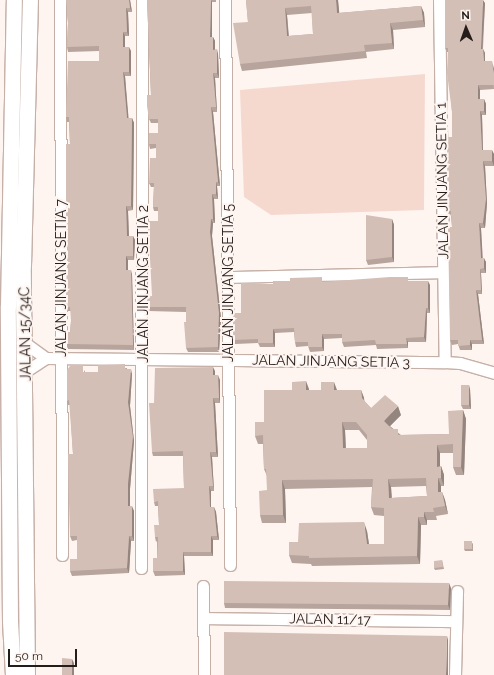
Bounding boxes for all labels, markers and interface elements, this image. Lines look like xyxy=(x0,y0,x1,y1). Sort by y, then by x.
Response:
north arrow xyxy=(446,8,486,48)
text: N xyxy=(461,9,470,22)
street label: JALAN JINJANG SETIA 1 xyxy=(432,102,452,260)
street label: JALAN JINJANG SETIA 7 xyxy=(53,199,69,357)
street label: JALAN JINJANG SETIA 5 xyxy=(220,203,236,363)
street label: JALAN JINJANG SETIA 2 xyxy=(135,205,151,363)
street label: JALAN 15/34C xyxy=(16,287,34,381)
street label: JALAN JINJANG SETIA 3 xyxy=(251,351,411,371)
street label: JALAN 11/17 xyxy=(289,610,371,628)
scale bar xyxy=(10,641,79,667)
text: 50 m xyxy=(15,649,43,663)

